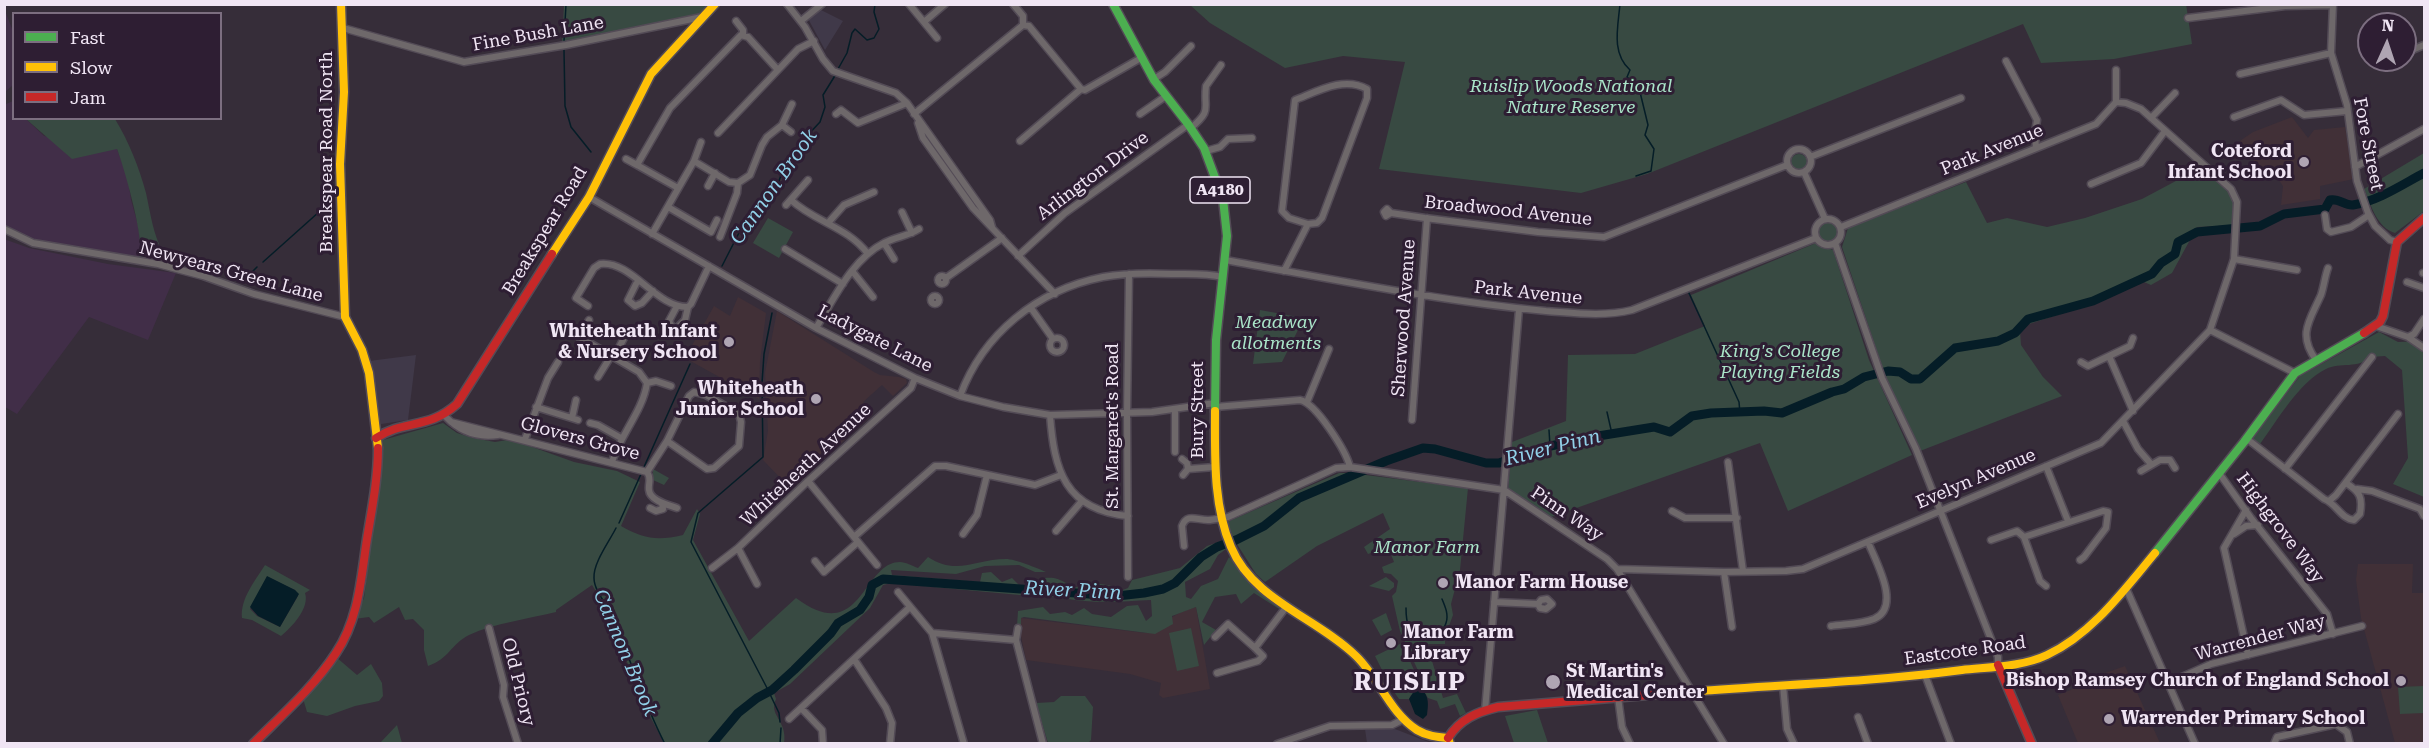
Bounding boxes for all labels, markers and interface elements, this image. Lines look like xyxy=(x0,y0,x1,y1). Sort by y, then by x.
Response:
legend xyxy=(12,12,222,120)
street label: Fine Bush Lane xyxy=(471,12,605,56)
north arrow xyxy=(2357,12,2417,72)
text: N xyxy=(2381,16,2395,35)
text: Fast xyxy=(70,27,105,48)
street label: Breakspear Road North xyxy=(316,51,338,253)
text: Slow xyxy=(70,57,112,78)
park label: Ruislip Woods National Nature Reserve xyxy=(1470,76,1672,118)
text: Jam xyxy=(70,87,106,108)
street label: Fore Street xyxy=(2348,96,2388,192)
street label: Park Avenue xyxy=(1938,120,2046,180)
water label: Cannon Brook xyxy=(725,125,823,249)
street label: Arlington Drive xyxy=(1033,127,1153,225)
place label: Coteford Infant School xyxy=(2168,141,2292,184)
marker: Coteford Infant School xyxy=(2297,155,2311,169)
street label: Breakspear Road xyxy=(498,163,592,299)
road number: A4180 xyxy=(1190,177,1250,203)
street label: Broadwood Avenue xyxy=(1423,191,1593,231)
street label: Newyears Green Lane xyxy=(137,237,325,307)
street label: Sherwood Avenue xyxy=(1388,239,1420,397)
street label: Park Avenue xyxy=(1473,277,1583,309)
street label: Ladygate Lane xyxy=(814,301,936,377)
park label: Meadway allotments xyxy=(1231,312,1321,354)
place label: Whiteheath Infant & Nursery School xyxy=(549,321,717,364)
marker: Whiteheath Infant & Nursery School xyxy=(722,335,736,349)
park label: King's College Playing Fields xyxy=(1720,341,1840,384)
street label: St. Margaret's Road xyxy=(1102,343,1124,509)
street label: Bury Street xyxy=(1187,361,1209,459)
place label: Whiteheath Junior School xyxy=(676,378,804,420)
marker: Whiteheath Junior School xyxy=(809,392,823,406)
street label: Whiteheath Avenue xyxy=(736,399,876,531)
street label: Glovers Grove xyxy=(518,413,642,465)
water label: River Pinn xyxy=(1503,425,1603,471)
street label: Evelyn Avenue xyxy=(1913,444,2039,514)
street label: Highgrove Way xyxy=(2231,469,2329,587)
street label: Pinn Way xyxy=(1527,482,1607,546)
park label: Manor Farm xyxy=(1374,537,1480,559)
place label: Manor Farm House xyxy=(1455,572,1628,594)
water label: River Pinn xyxy=(1024,576,1122,606)
marker: Manor Farm House xyxy=(1436,576,1450,590)
water label: Cannon Brook xyxy=(587,586,663,720)
street label: Warrender Way xyxy=(2192,610,2328,666)
place label: Manor Farm Library xyxy=(1403,622,1514,664)
street label: Eastcote Road xyxy=(1903,632,2027,670)
street label: Old Priory xyxy=(497,636,539,728)
marker: Manor Farm Library xyxy=(1384,636,1398,650)
place label: St Martin's Medical Center xyxy=(1566,661,1705,704)
district label: RUISLIP xyxy=(1354,669,1466,697)
place label: Bishop Ramsey Church of England School xyxy=(2006,670,2389,692)
marker: St Martin's Medical Center xyxy=(1544,673,1562,691)
marker: Bishop Ramsey Church of England School xyxy=(2394,674,2408,688)
place label: Warrender Primary School xyxy=(2121,708,2365,730)
marker: Warrender Primary School xyxy=(2102,712,2116,726)

